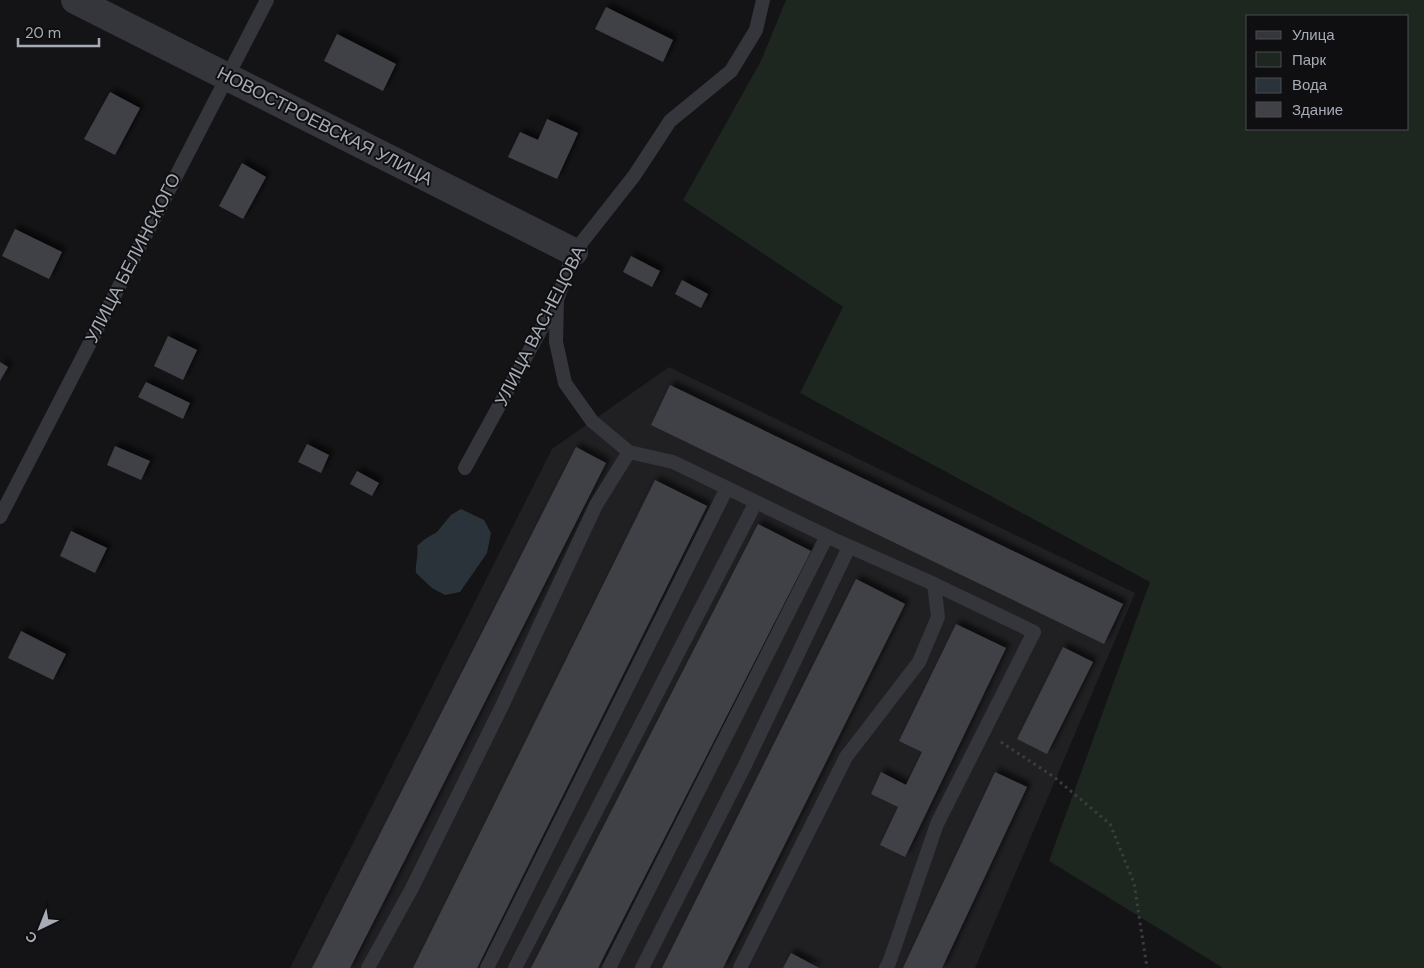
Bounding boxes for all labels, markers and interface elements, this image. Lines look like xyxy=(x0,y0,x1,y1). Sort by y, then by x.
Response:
scale bar xyxy=(18,15,99,47)
legend xyxy=(1246,15,1409,130)
text: 20 m xyxy=(25,23,61,43)
text: Улица xyxy=(1292,25,1335,45)
text: Парк xyxy=(1292,50,1326,70)
street label: НОВОСТРОЕВСКАЯ УЛИЦА xyxy=(213,61,437,191)
text: Вода xyxy=(1292,75,1328,95)
text: Здание xyxy=(1292,100,1343,120)
street label: УЛИЦА БЕЛИНСКОГО xyxy=(80,169,186,347)
street label: УЛИЦА ВАСНЕЦОВА xyxy=(489,242,591,410)
north arrow xyxy=(15,903,65,953)
text: С xyxy=(21,927,41,948)

